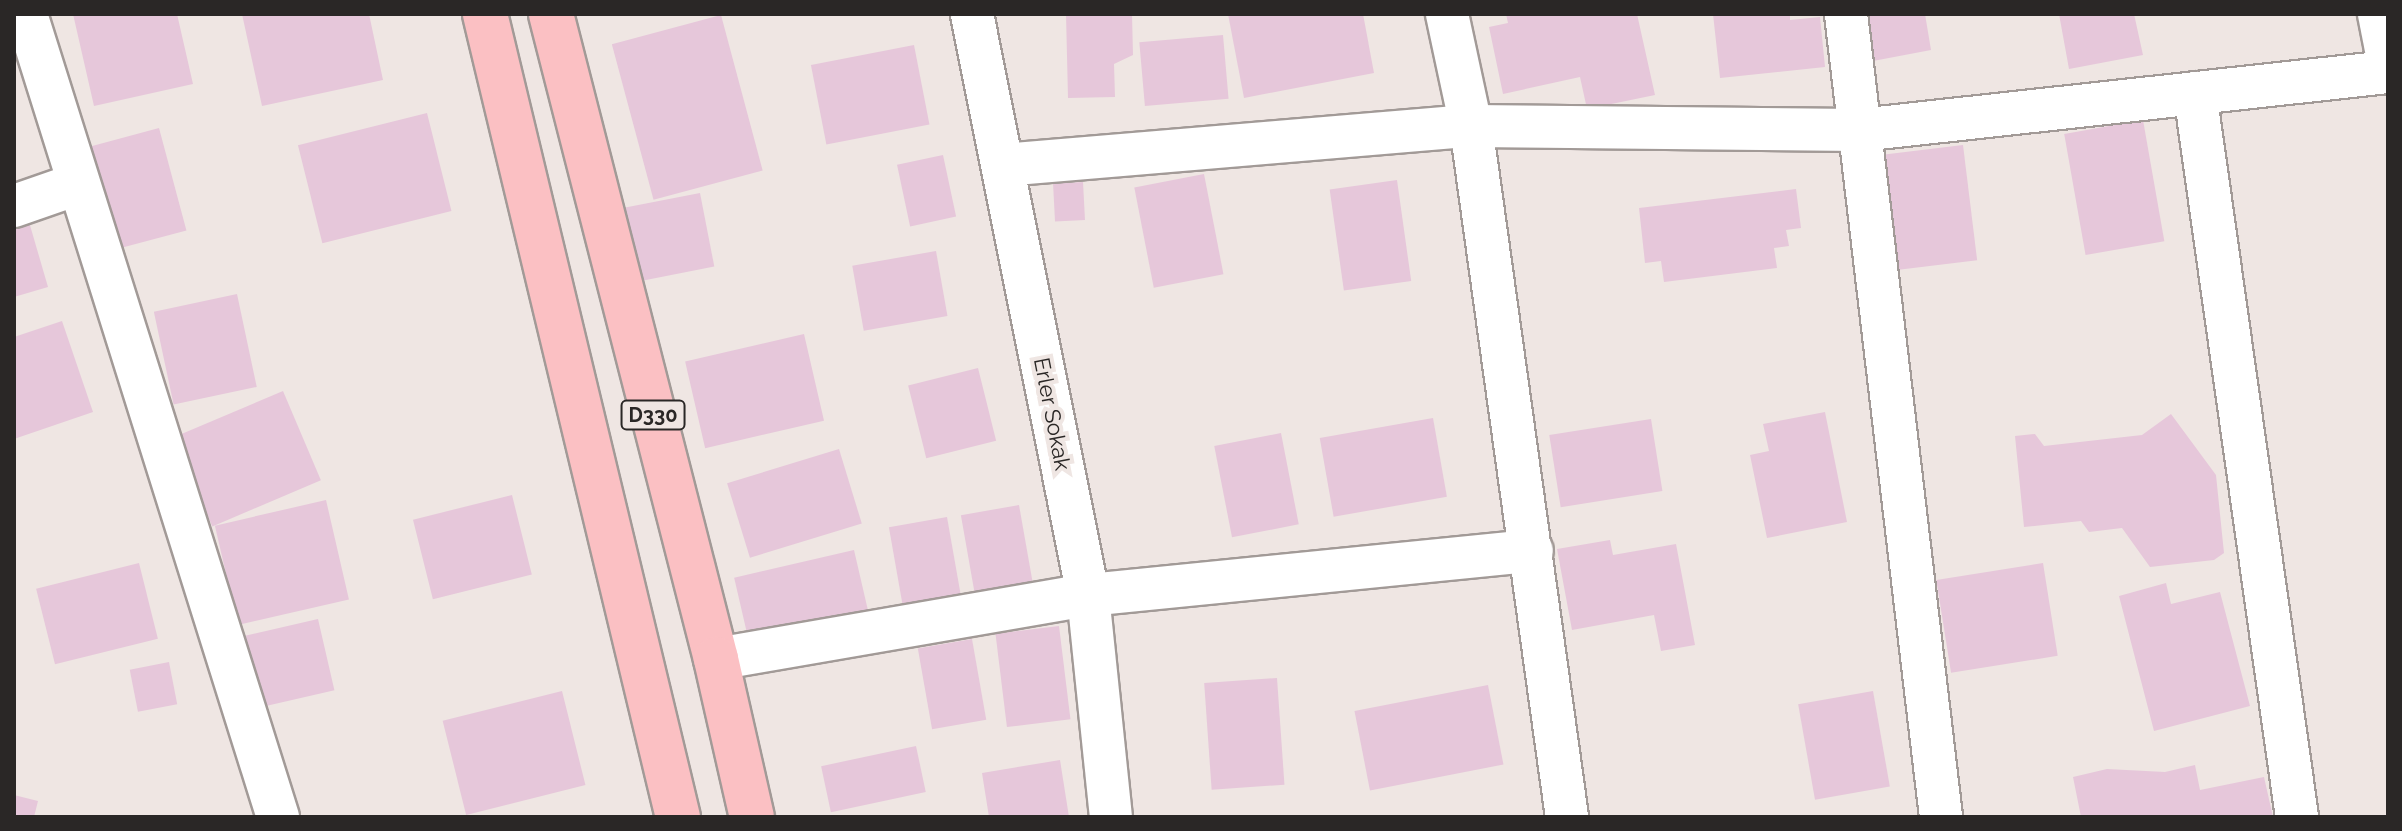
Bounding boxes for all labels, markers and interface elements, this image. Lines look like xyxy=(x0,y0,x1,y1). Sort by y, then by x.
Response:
street label: Erler Sokak xyxy=(1028,355,1076,473)
road number: D330 xyxy=(619,399,687,431)

